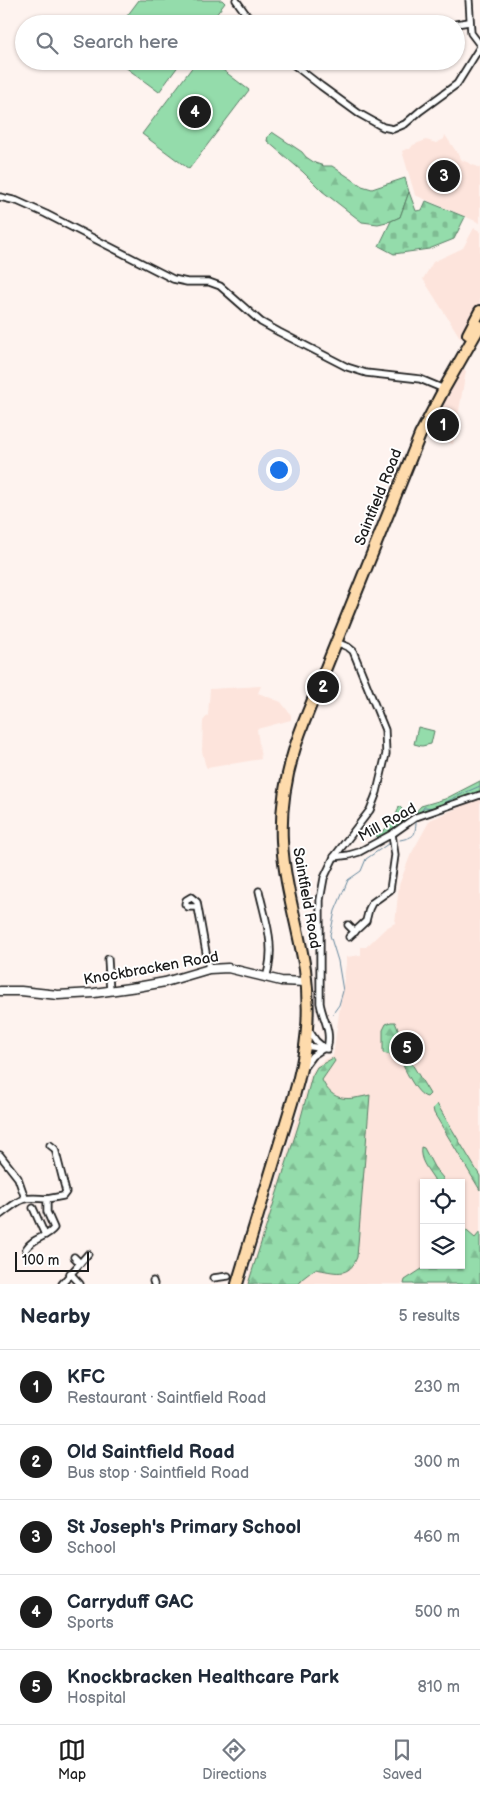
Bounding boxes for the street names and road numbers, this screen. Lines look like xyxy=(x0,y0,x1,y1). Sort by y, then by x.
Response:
street label: Saintfield Road xyxy=(350,446,406,548)
street label: Mill Road xyxy=(355,799,420,846)
street label: Saintfield Road xyxy=(288,846,325,950)
street label: Knockbracken Road xyxy=(82,947,220,990)

